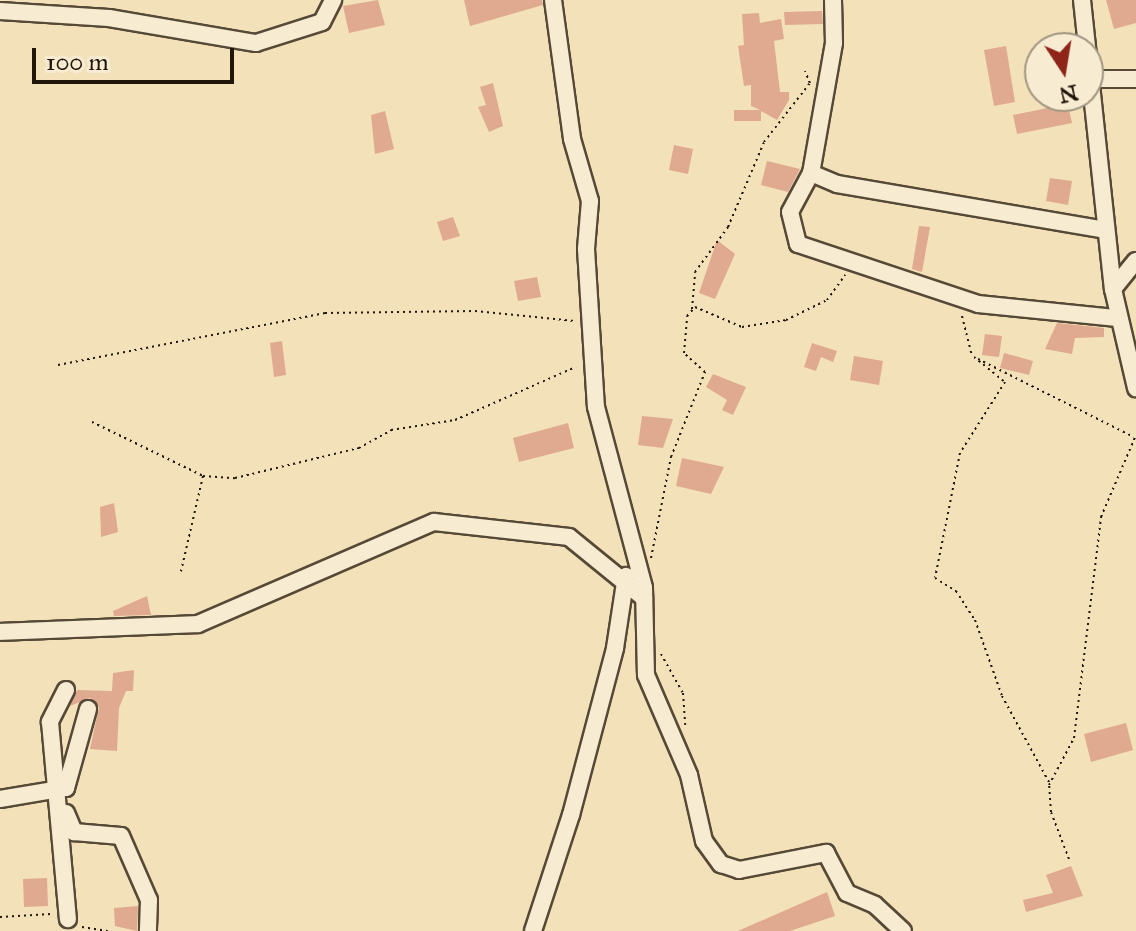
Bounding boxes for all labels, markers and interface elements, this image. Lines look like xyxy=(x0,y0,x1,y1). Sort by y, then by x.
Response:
scale bar xyxy=(36,32,238,82)
north arrow xyxy=(1024,32,1104,112)
text: 100 m xyxy=(46,47,109,77)
text: N xyxy=(1057,79,1081,109)

